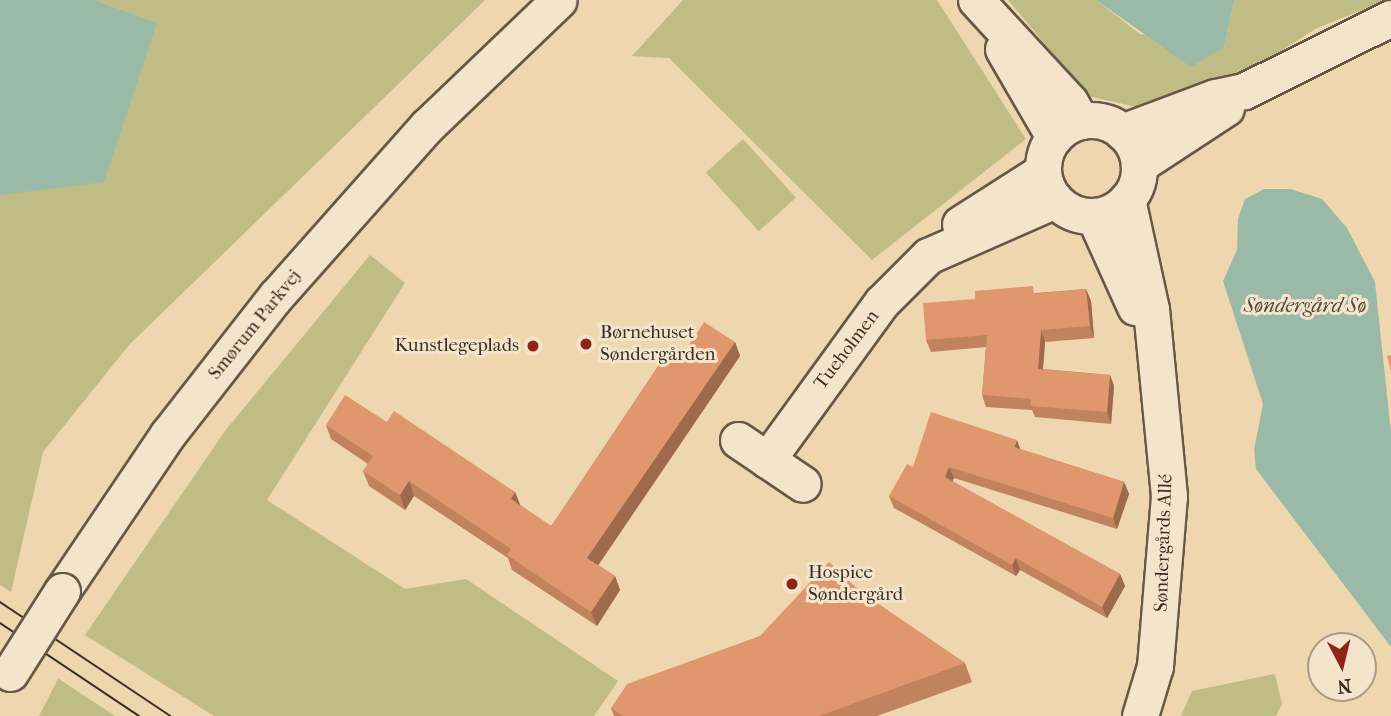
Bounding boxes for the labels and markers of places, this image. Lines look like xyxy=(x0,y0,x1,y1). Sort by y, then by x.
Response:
place label: Børnehuset Søndergården xyxy=(600,322,716,366)
place label: Kunstlegeplads xyxy=(394,335,519,357)
marker: Børnehuset Søndergården xyxy=(578,336,594,352)
marker: Kunstlegeplads xyxy=(525,338,541,354)
place label: Hospice Søndergård xyxy=(808,562,903,606)
marker: Hospice Søndergård xyxy=(782,574,802,594)

